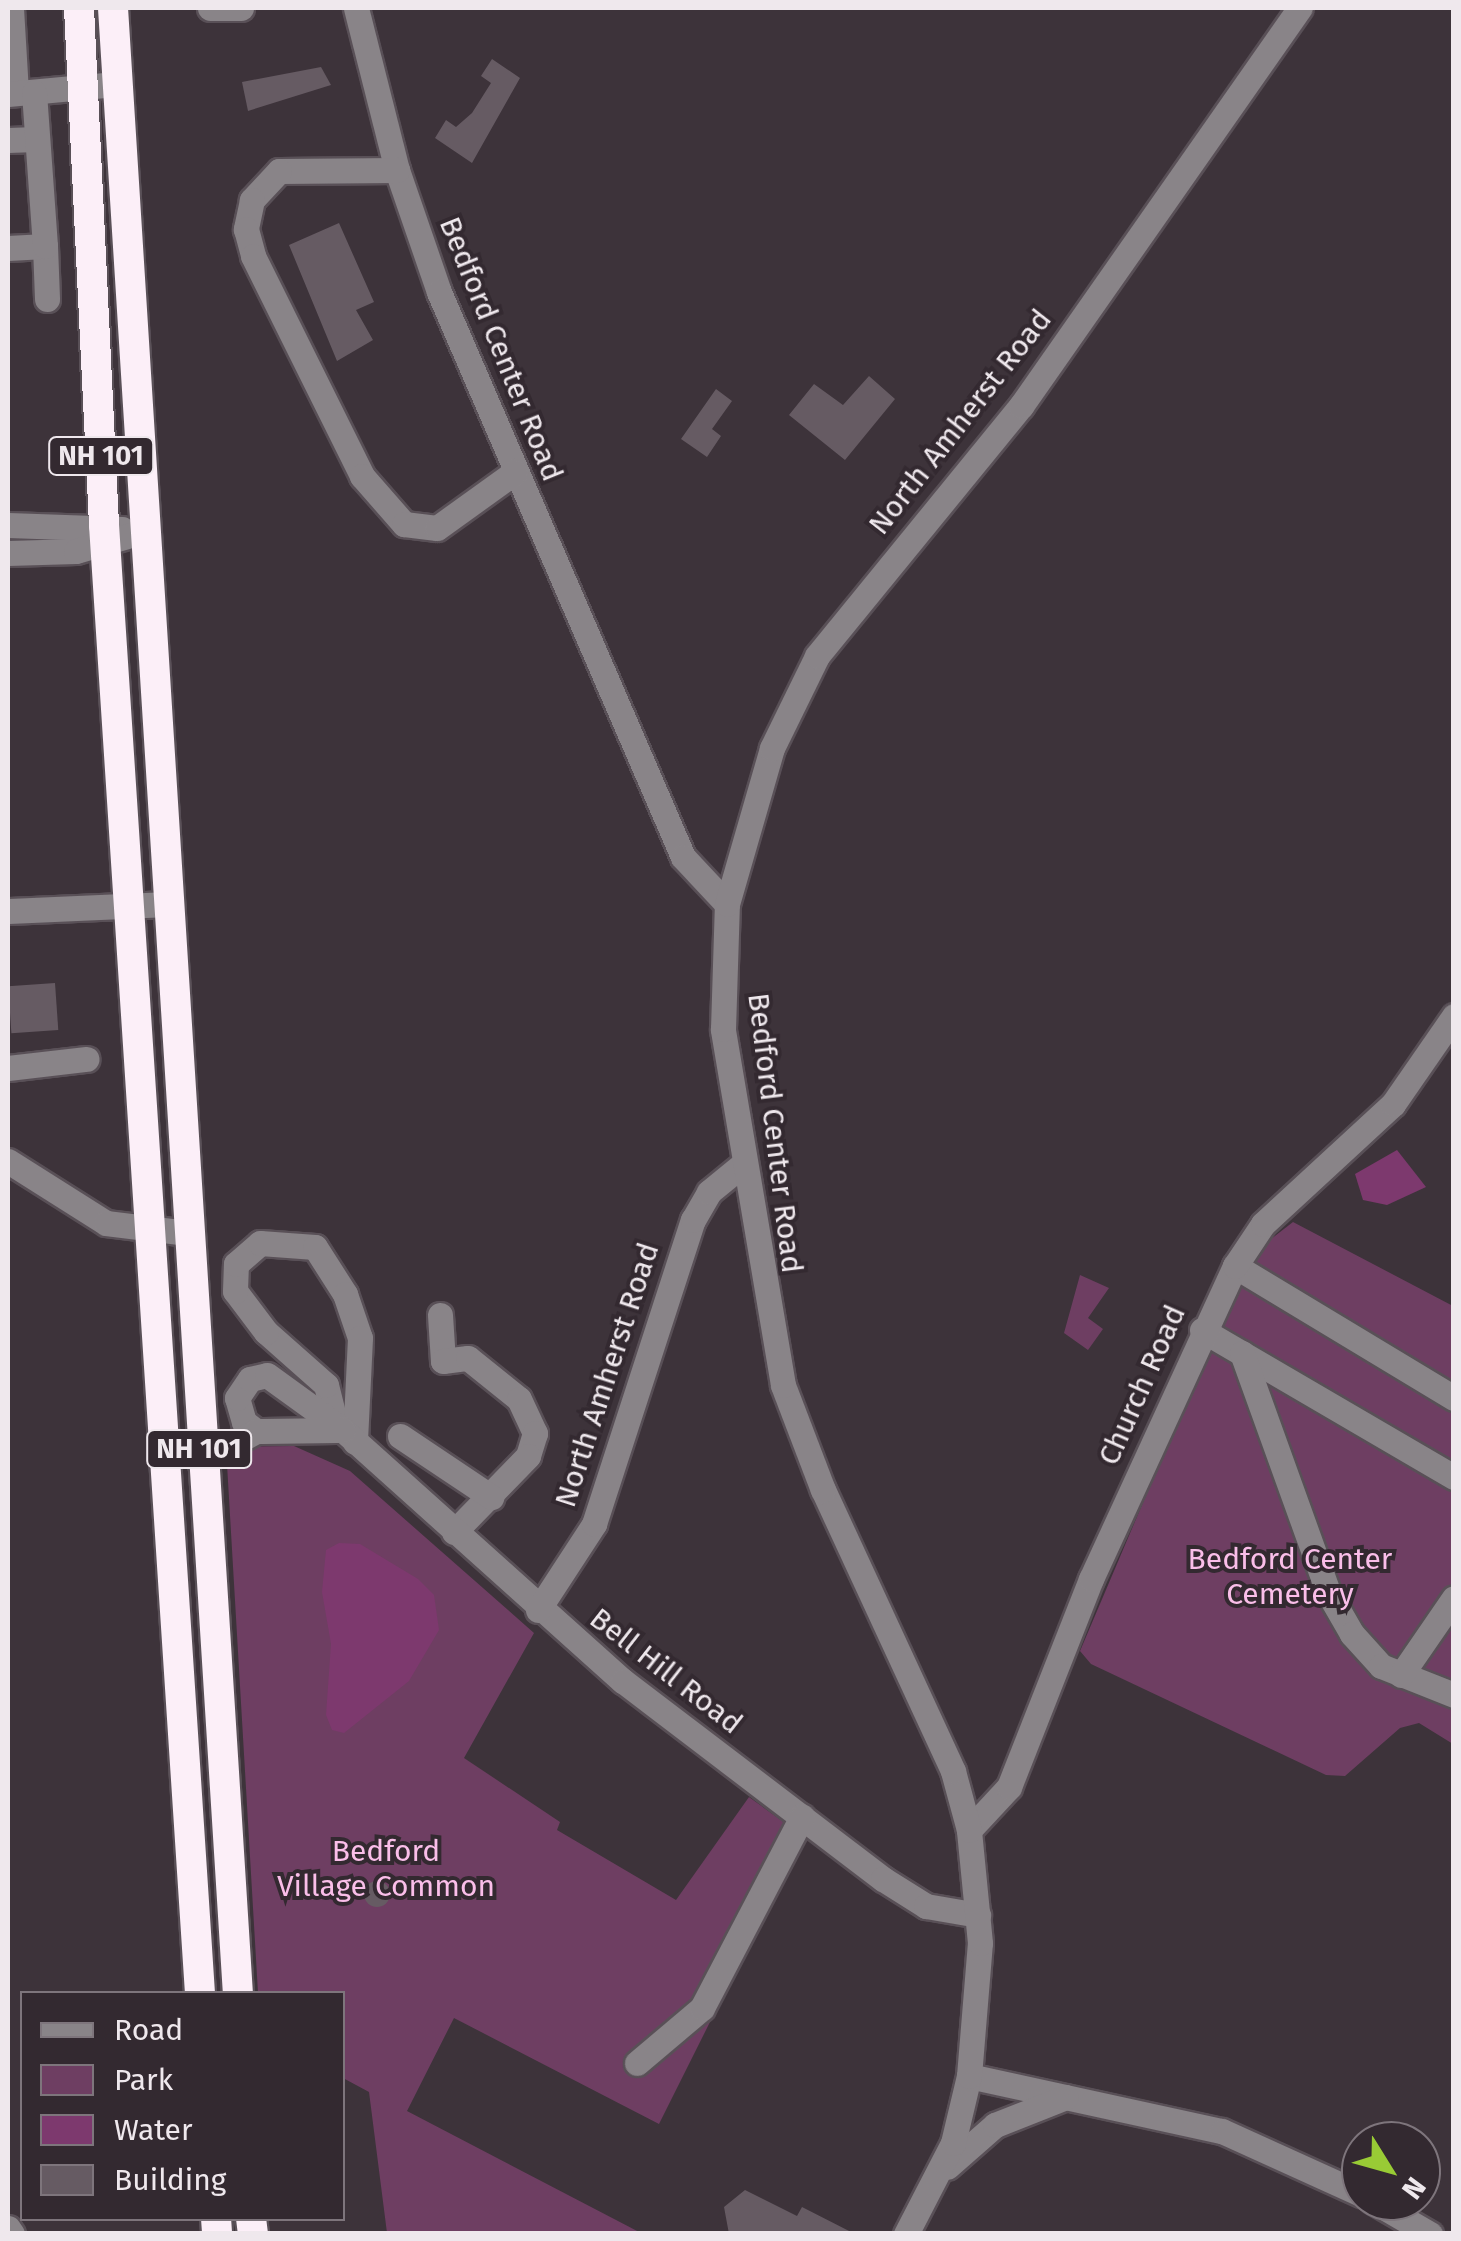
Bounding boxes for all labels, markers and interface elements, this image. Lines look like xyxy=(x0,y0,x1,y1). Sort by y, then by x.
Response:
street label: Bedford Center Road xyxy=(432,212,570,486)
street label: North Amherst Road xyxy=(861,302,1059,542)
road number: NH 101 xyxy=(46,433,156,479)
street label: Bedford Center Road xyxy=(740,991,810,1275)
street label: North Amherst Road xyxy=(547,1238,667,1512)
street label: Church Road xyxy=(1091,1299,1193,1471)
road number: NH 101 xyxy=(144,1426,254,1472)
park label: Bedford Center Cemetery xyxy=(1188,1541,1392,1612)
street label: Bell Hill Road xyxy=(583,1600,749,1742)
park label: Bedford Village Common xyxy=(277,1833,495,1904)
legend xyxy=(20,1991,345,2221)
text: Road xyxy=(114,2012,183,2048)
text: Park xyxy=(114,2062,173,2098)
text: Water xyxy=(114,2112,193,2148)
north arrow xyxy=(1341,2121,1441,2221)
text: Building xyxy=(114,2162,226,2198)
text: N xyxy=(1395,2171,1433,2205)

